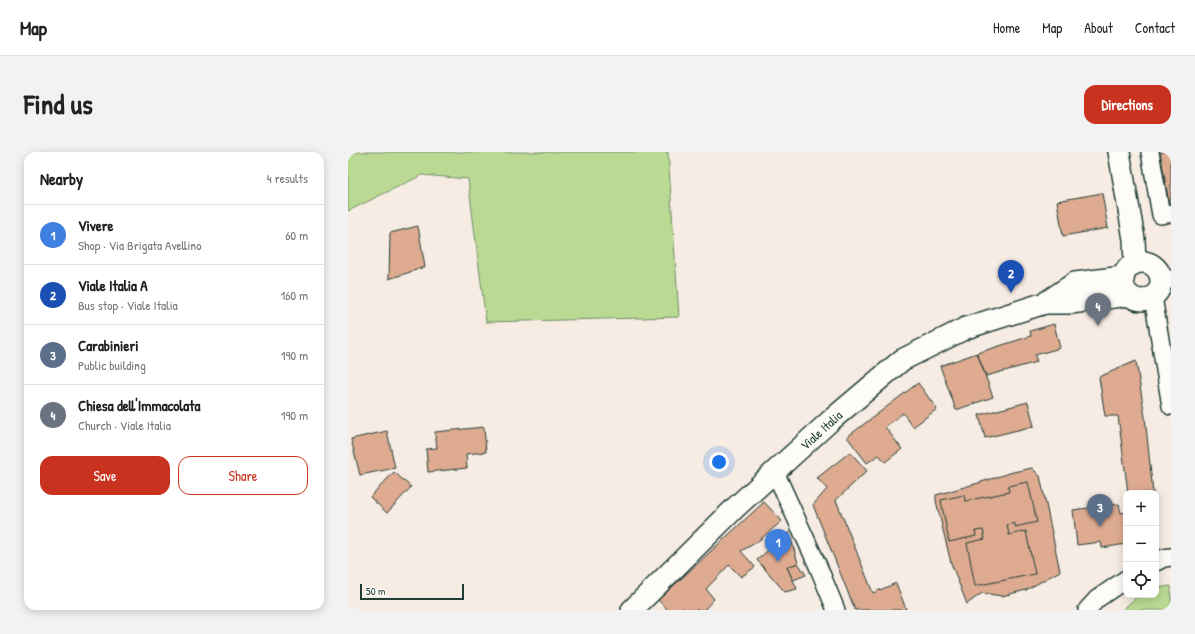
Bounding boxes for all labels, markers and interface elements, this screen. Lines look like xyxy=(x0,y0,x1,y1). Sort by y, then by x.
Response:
text: Map xyxy=(20,15,47,41)
text: Home xyxy=(993,18,1020,37)
text: Map xyxy=(1042,18,1062,37)
text: About xyxy=(1084,18,1113,37)
text: Contact xyxy=(1135,18,1175,37)
text: Find us xyxy=(24,85,93,123)
button: Directions xyxy=(1084,85,1171,124)
text: Nearby xyxy=(40,167,83,190)
text: 4 results xyxy=(267,169,308,187)
text: Vivere xyxy=(78,215,114,236)
text: 1 xyxy=(51,226,55,244)
text: 60 m xyxy=(285,226,308,244)
text: Shop · Via Brigata Avellino xyxy=(78,236,201,254)
pin: 2 xyxy=(998,260,1024,293)
text: Viale Italia A xyxy=(78,275,148,296)
text: 2 xyxy=(50,286,56,304)
text: 160 m xyxy=(280,286,308,304)
pin: 4 xyxy=(1085,293,1111,326)
text: Bus stop · Viale Italia xyxy=(78,296,178,314)
text: Carabinieri xyxy=(78,335,139,356)
text: 3 xyxy=(50,346,56,364)
text: 190 m xyxy=(281,346,308,364)
text: Public building xyxy=(78,356,146,374)
text: Chiesa dell'Immacolata xyxy=(78,395,200,416)
text: 4 xyxy=(51,406,55,424)
text: 190 m xyxy=(281,406,308,424)
street label: Viale Italia xyxy=(796,406,846,454)
text: Church · Viale Italia xyxy=(78,416,171,434)
your location xyxy=(709,452,729,472)
button: Save xyxy=(40,456,170,495)
button: Share xyxy=(178,456,308,495)
map controls xyxy=(1123,490,1159,598)
button: + xyxy=(1123,490,1159,526)
pin: 3 xyxy=(1087,494,1113,527)
button: − xyxy=(1123,526,1159,562)
pin: 1 xyxy=(765,529,791,562)
button: locate xyxy=(1123,562,1159,598)
scale bar xyxy=(360,582,464,601)
text: 50 m xyxy=(366,584,386,598)

